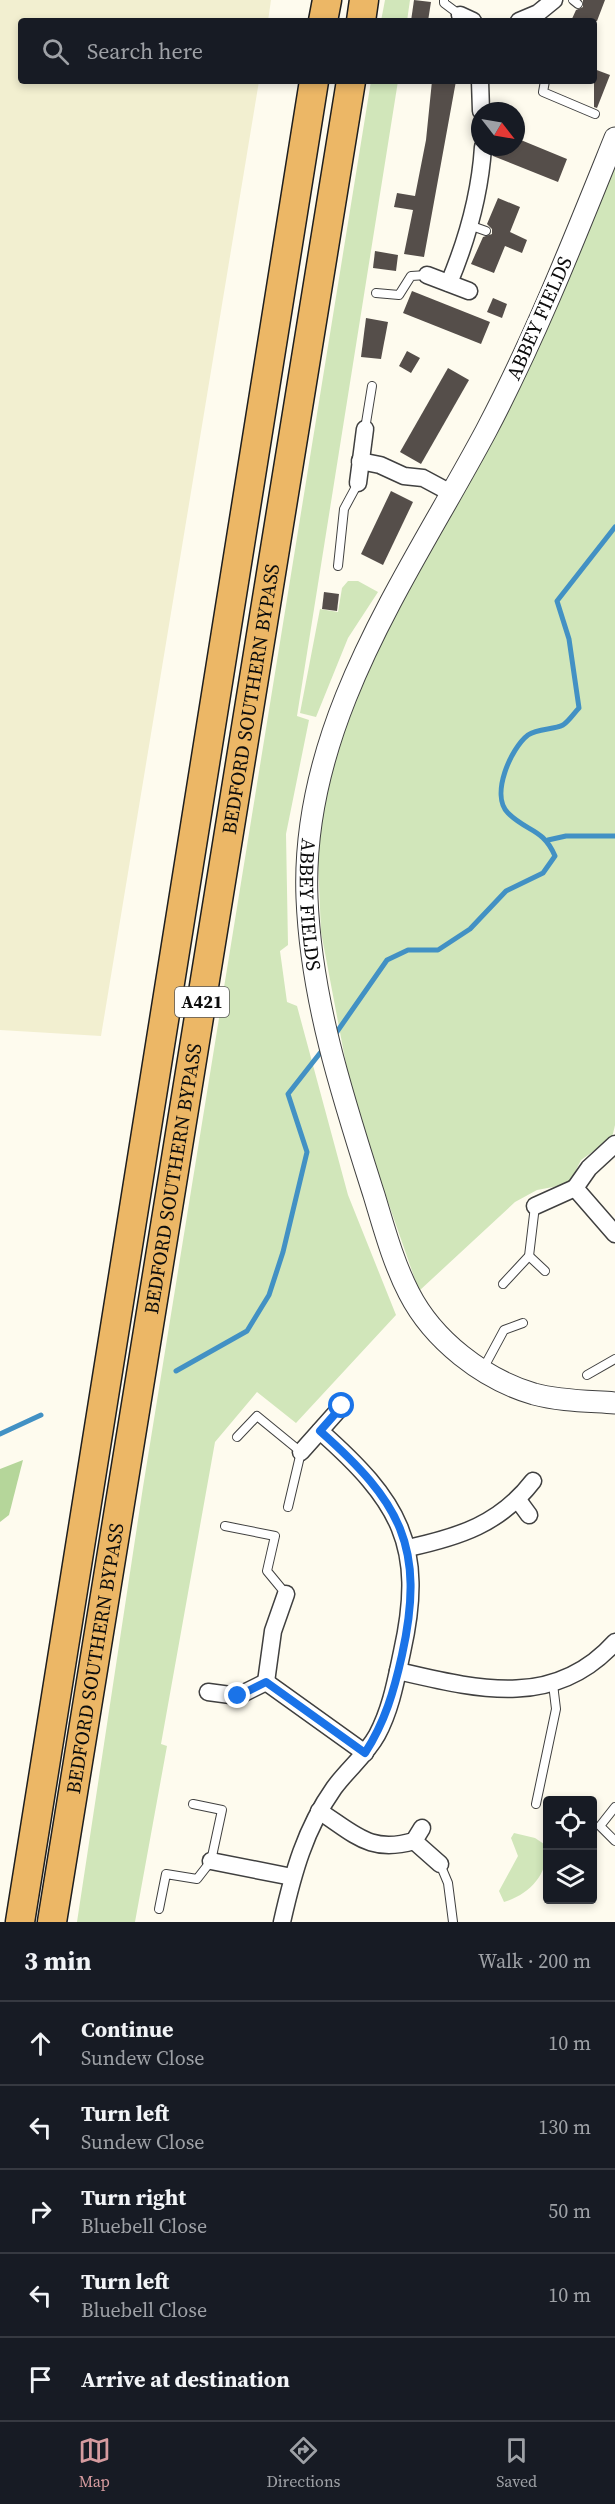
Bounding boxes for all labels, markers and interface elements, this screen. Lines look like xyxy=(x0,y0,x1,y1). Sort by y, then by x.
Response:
search box xyxy=(18,18,597,84)
icon: search xyxy=(39,35,72,68)
text: Search here xyxy=(87,36,203,66)
north arrow xyxy=(471,102,525,156)
street label: ABBEY FIELDS xyxy=(499,252,579,384)
street label: BEDFORD SOUTHERN BYPASS xyxy=(215,562,286,836)
street label: ABBEY FIELDS xyxy=(293,837,328,973)
road number: A421 xyxy=(175,987,229,1017)
street label: BEDFORD SOUTHERN BYPASS xyxy=(137,1041,208,1316)
route start xyxy=(328,1392,354,1418)
street label: BEDFORD SOUTHERN BYPASS xyxy=(59,1521,131,1796)
route end xyxy=(224,1682,250,1708)
map controls xyxy=(543,1796,597,1904)
button: locate xyxy=(543,1796,597,1850)
button: layers xyxy=(543,1850,597,1904)
text: 3 min xyxy=(24,1943,91,1979)
text: Walk · 200 m xyxy=(478,1947,591,1975)
text: Continue xyxy=(81,2014,174,2044)
icon: ahead xyxy=(24,2027,57,2060)
text: 10 m xyxy=(548,2029,591,2057)
text: Sundew Close xyxy=(81,2044,205,2072)
text: Turn left xyxy=(81,2098,169,2128)
icon: left xyxy=(24,2111,57,2144)
text: 130 m xyxy=(538,2113,591,2141)
text: Sundew Close xyxy=(81,2128,205,2156)
text: Turn right xyxy=(81,2182,186,2212)
icon: right xyxy=(24,2195,57,2228)
text: 50 m xyxy=(548,2197,591,2225)
text: Bluebell Close xyxy=(81,2212,207,2240)
text: Turn left xyxy=(81,2266,169,2296)
icon: left xyxy=(24,2279,57,2312)
text: 10 m xyxy=(548,2281,591,2309)
text: Bluebell Close xyxy=(81,2296,207,2324)
icon: arrive xyxy=(24,2363,57,2396)
text: Arrive at destination xyxy=(81,2364,290,2394)
tab: Map xyxy=(78,2434,111,2492)
tab: Directions xyxy=(266,2434,341,2492)
tab: Saved xyxy=(496,2434,537,2492)

